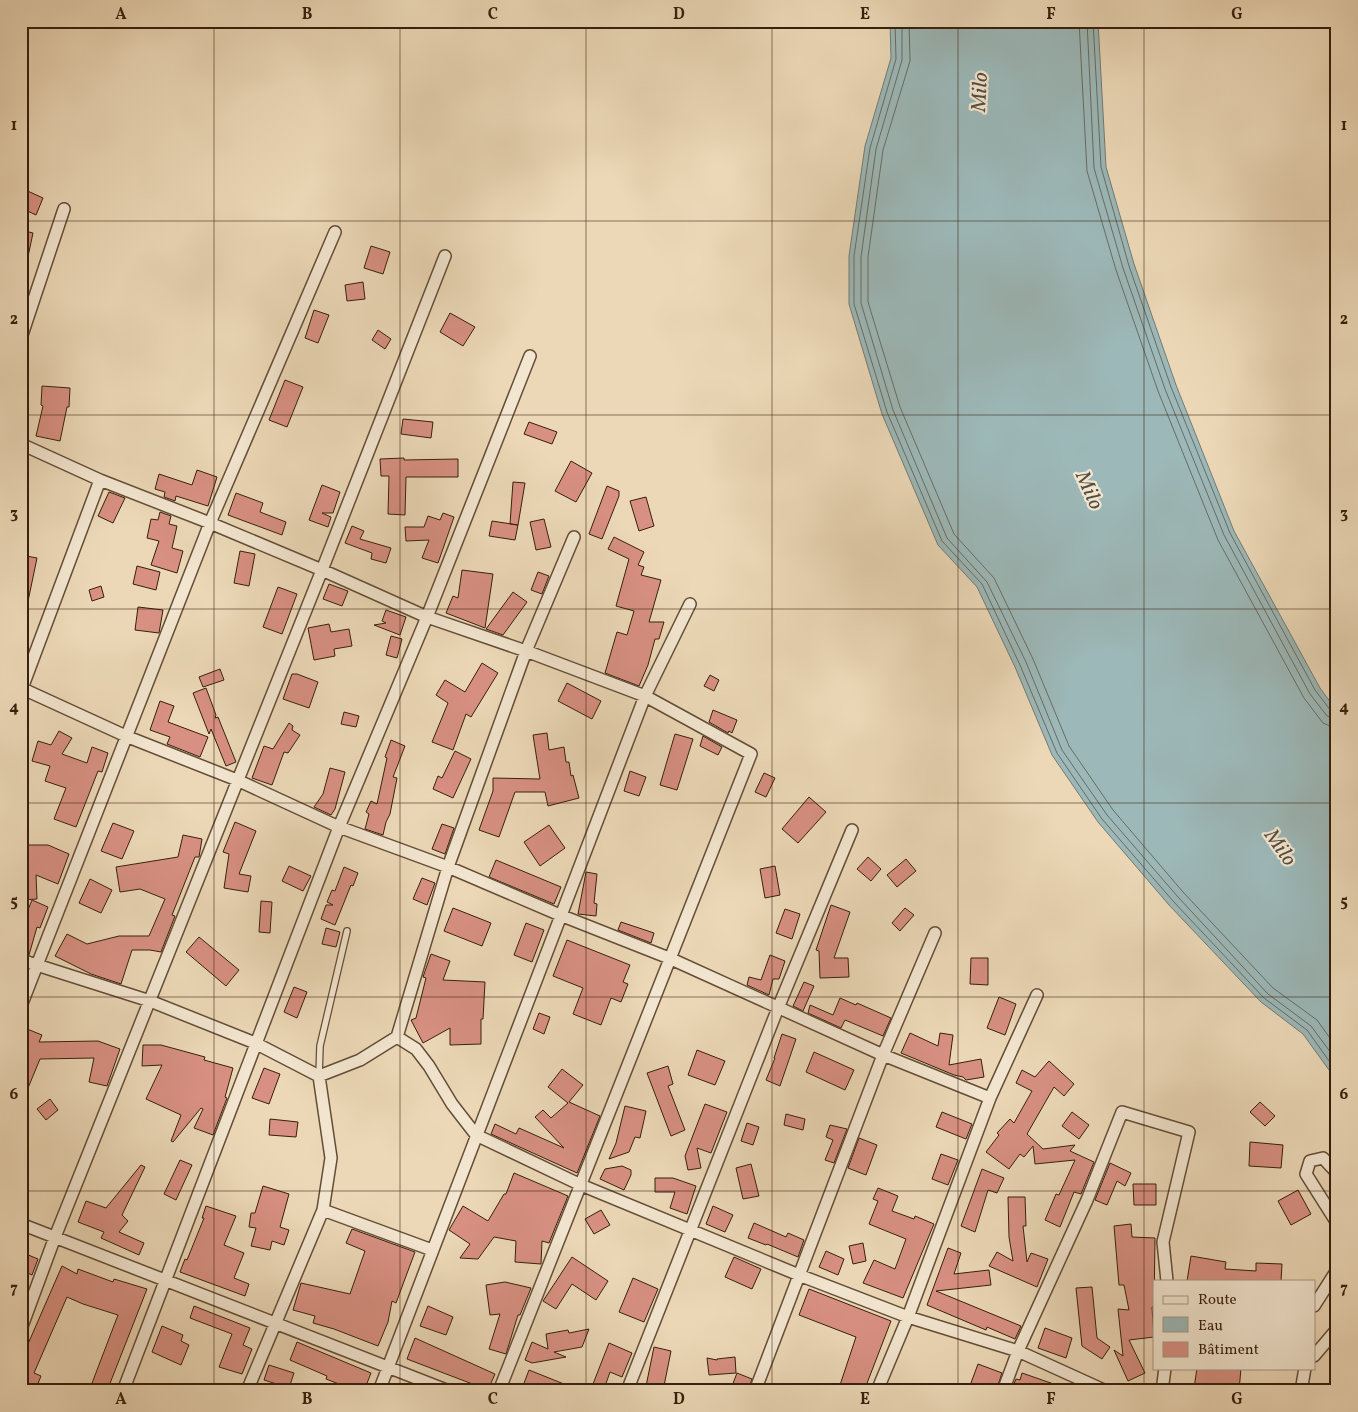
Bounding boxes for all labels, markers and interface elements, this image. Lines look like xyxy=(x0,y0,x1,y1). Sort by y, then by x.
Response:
text: A xyxy=(115,4,127,26)
text: B xyxy=(302,4,313,26)
text: C xyxy=(488,4,498,26)
text: D xyxy=(673,4,685,26)
text: E xyxy=(860,4,870,26)
text: F xyxy=(1046,4,1056,26)
text: G xyxy=(1231,4,1243,26)
water label: Milo xyxy=(965,71,996,113)
text: 1 xyxy=(11,115,17,137)
text: 1 xyxy=(1341,115,1347,137)
text: 2 xyxy=(10,309,18,331)
text: 2 xyxy=(1340,309,1348,331)
water label: Milo xyxy=(1067,466,1110,515)
text: 3 xyxy=(10,503,18,525)
text: 3 xyxy=(1340,503,1348,525)
text: 4 xyxy=(9,697,19,719)
text: 4 xyxy=(1339,697,1349,719)
water label: Milo xyxy=(1256,823,1303,873)
text: 5 xyxy=(10,891,18,913)
text: 5 xyxy=(1340,891,1348,913)
text: 6 xyxy=(10,1084,19,1106)
text: 6 xyxy=(1340,1084,1349,1106)
text: 7 xyxy=(10,1278,18,1300)
text: 7 xyxy=(1340,1278,1348,1300)
legend xyxy=(1153,1280,1316,1370)
text: Route xyxy=(1198,1290,1237,1311)
text: Eau xyxy=(1198,1316,1223,1337)
text: Bâtiment xyxy=(1198,1340,1259,1361)
text: A xyxy=(115,1389,127,1411)
text: B xyxy=(302,1389,313,1411)
text: C xyxy=(488,1389,498,1411)
text: D xyxy=(673,1389,685,1411)
text: E xyxy=(860,1389,870,1411)
text: F xyxy=(1046,1389,1056,1411)
text: G xyxy=(1231,1389,1243,1411)

